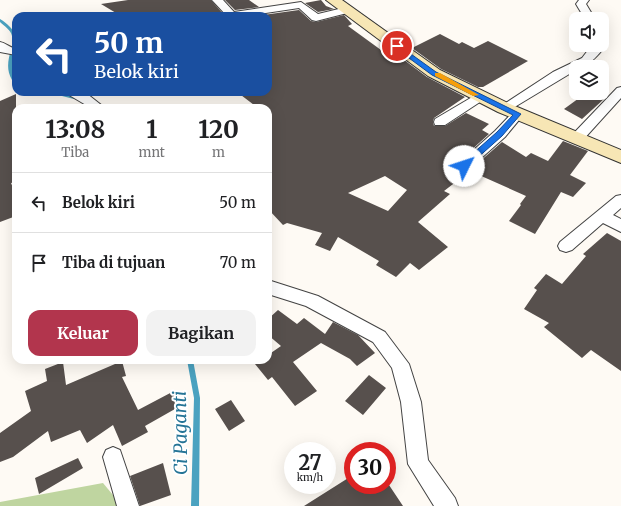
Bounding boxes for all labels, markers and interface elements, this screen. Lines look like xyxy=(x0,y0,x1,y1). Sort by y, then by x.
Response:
map controls xyxy=(569,12,609,100)
button: sound xyxy=(569,12,609,52)
text: 50 m xyxy=(94,25,163,61)
icon: left xyxy=(28,28,80,80)
pin xyxy=(380,29,414,63)
icon: arrive xyxy=(386,35,408,57)
text: Belok kiri xyxy=(94,60,179,83)
button: layers xyxy=(569,60,609,100)
text: 13:08 xyxy=(45,114,105,145)
text: 1 xyxy=(146,114,157,145)
text: 120 xyxy=(198,114,239,145)
text: Tiba xyxy=(61,144,89,161)
text: mnt xyxy=(139,144,165,161)
text: m xyxy=(212,144,225,161)
position arrow xyxy=(443,145,485,187)
icon: left xyxy=(28,192,50,214)
text: Belok kiri xyxy=(62,193,135,212)
text: 50 m xyxy=(219,193,256,212)
icon: arrive xyxy=(28,252,50,274)
text: Tiba di tujuan xyxy=(62,253,165,272)
text: 70 m xyxy=(220,253,256,272)
button: Keluar xyxy=(28,310,138,356)
button: Bagikan xyxy=(146,310,256,356)
water label: Ci Paganti xyxy=(168,391,192,475)
speed limit sign: 30 xyxy=(344,442,396,494)
text: 27 xyxy=(298,450,322,475)
text: km/h xyxy=(297,471,323,484)

